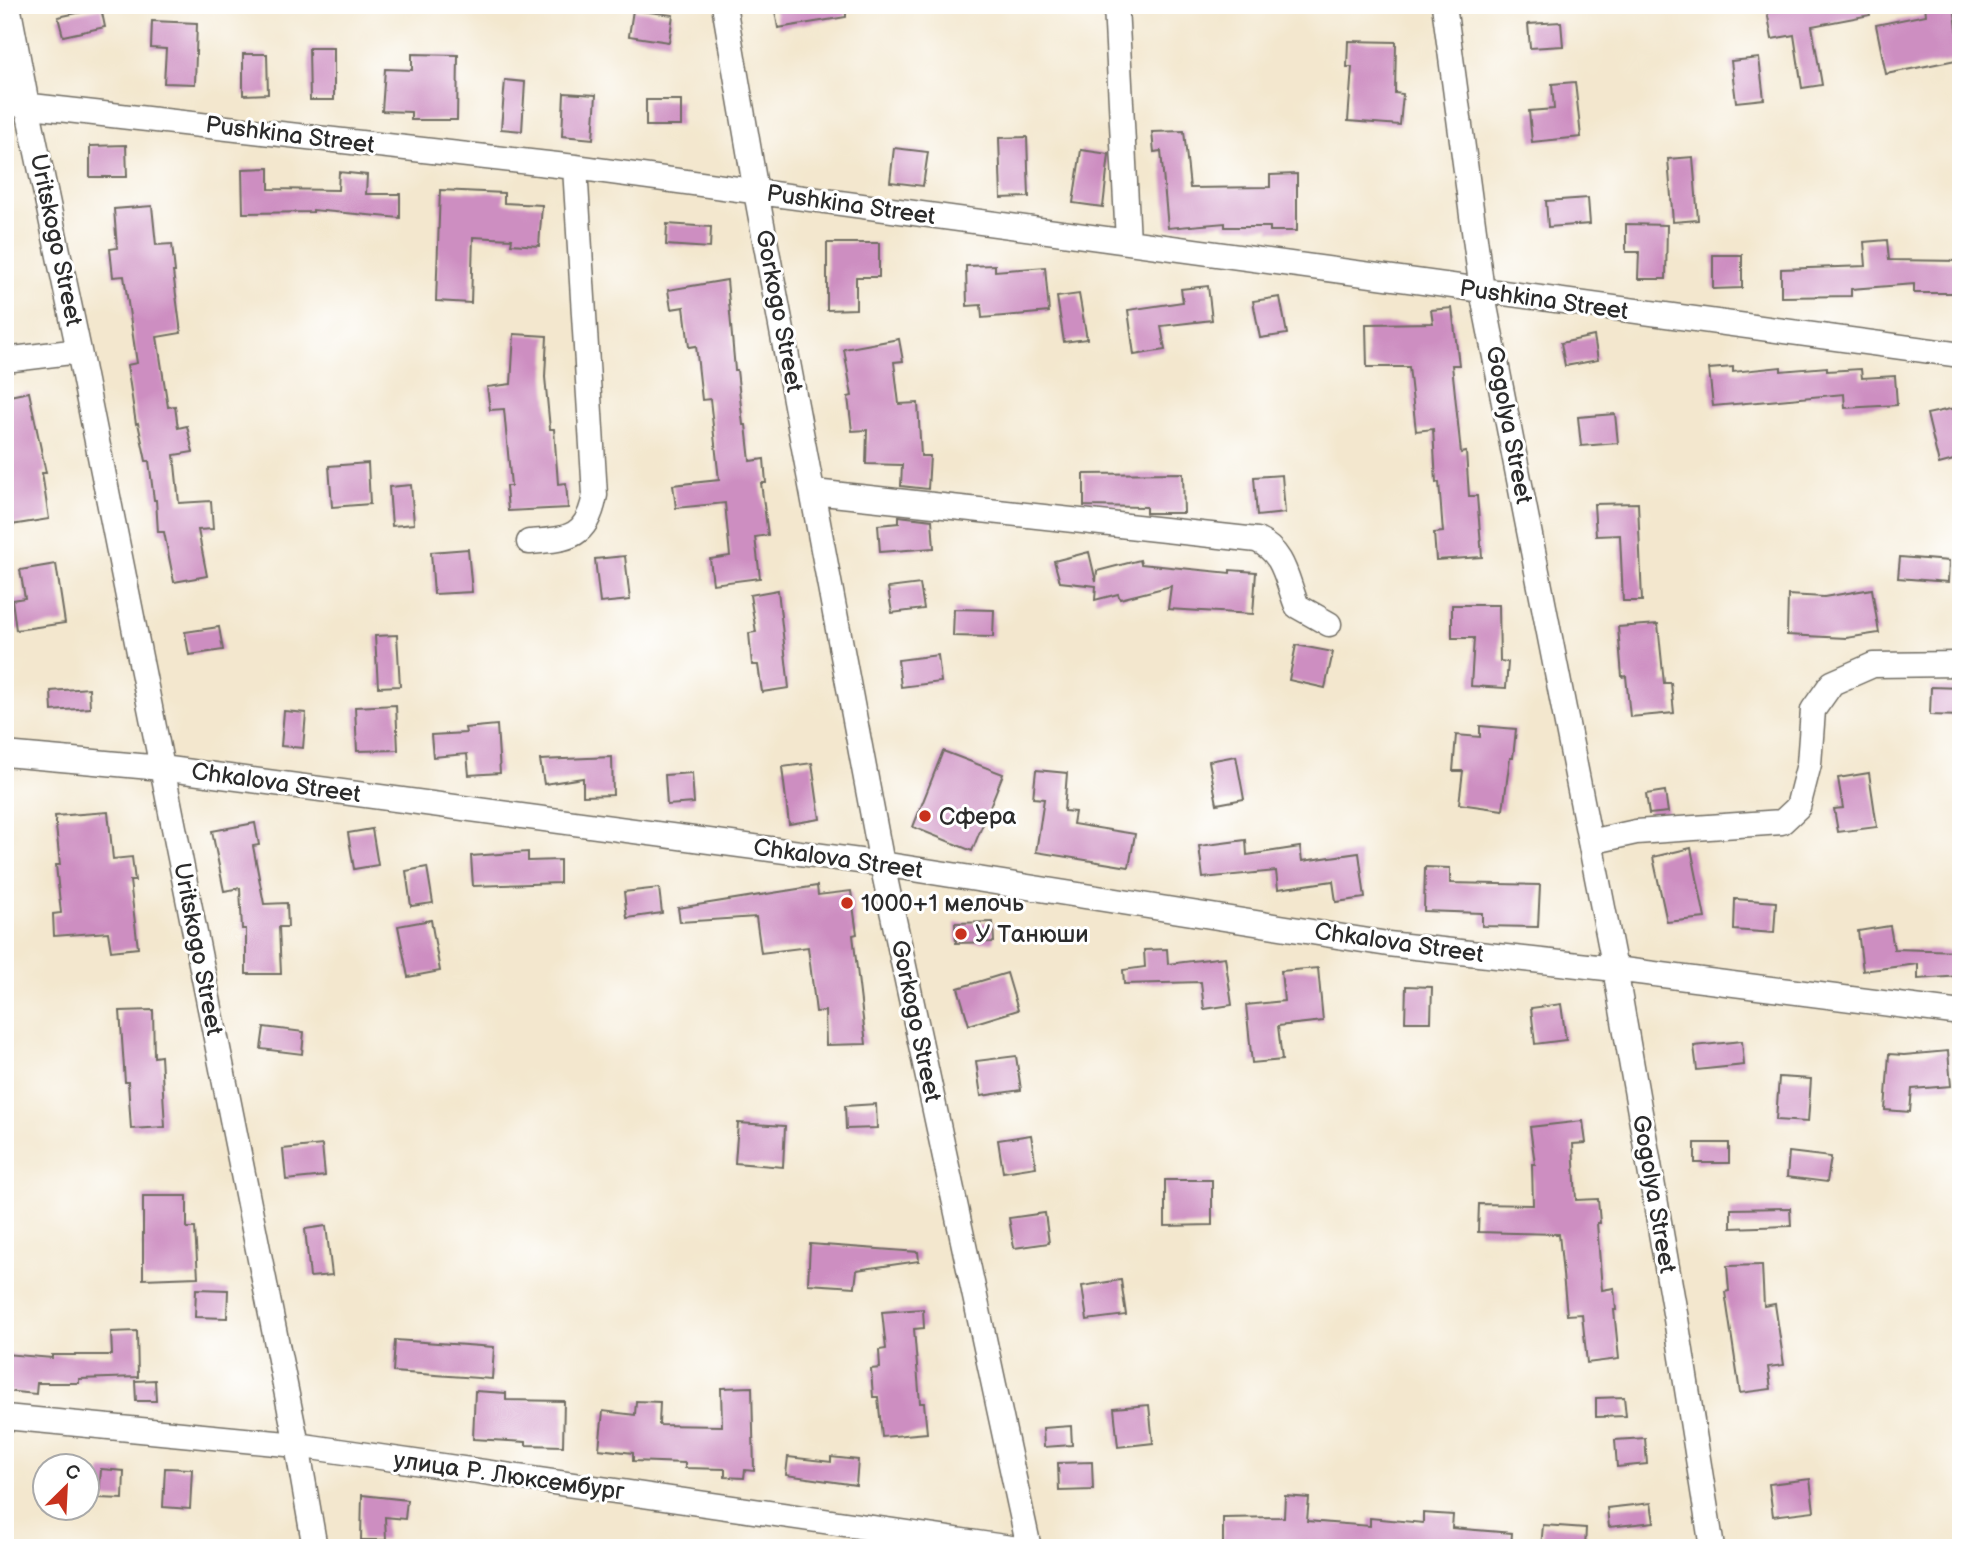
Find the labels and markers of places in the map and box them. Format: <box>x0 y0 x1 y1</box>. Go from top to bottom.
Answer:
place label: Сфера <box>939 802 1016 831</box>
marker: Сфера <box>917 808 933 824</box>
place label: 1000+1 мелочь <box>861 889 1024 918</box>
marker: 1000+1 мелочь <box>839 895 855 911</box>
place label: У Танюши <box>975 920 1089 949</box>
marker: У Танюши <box>953 926 969 942</box>

